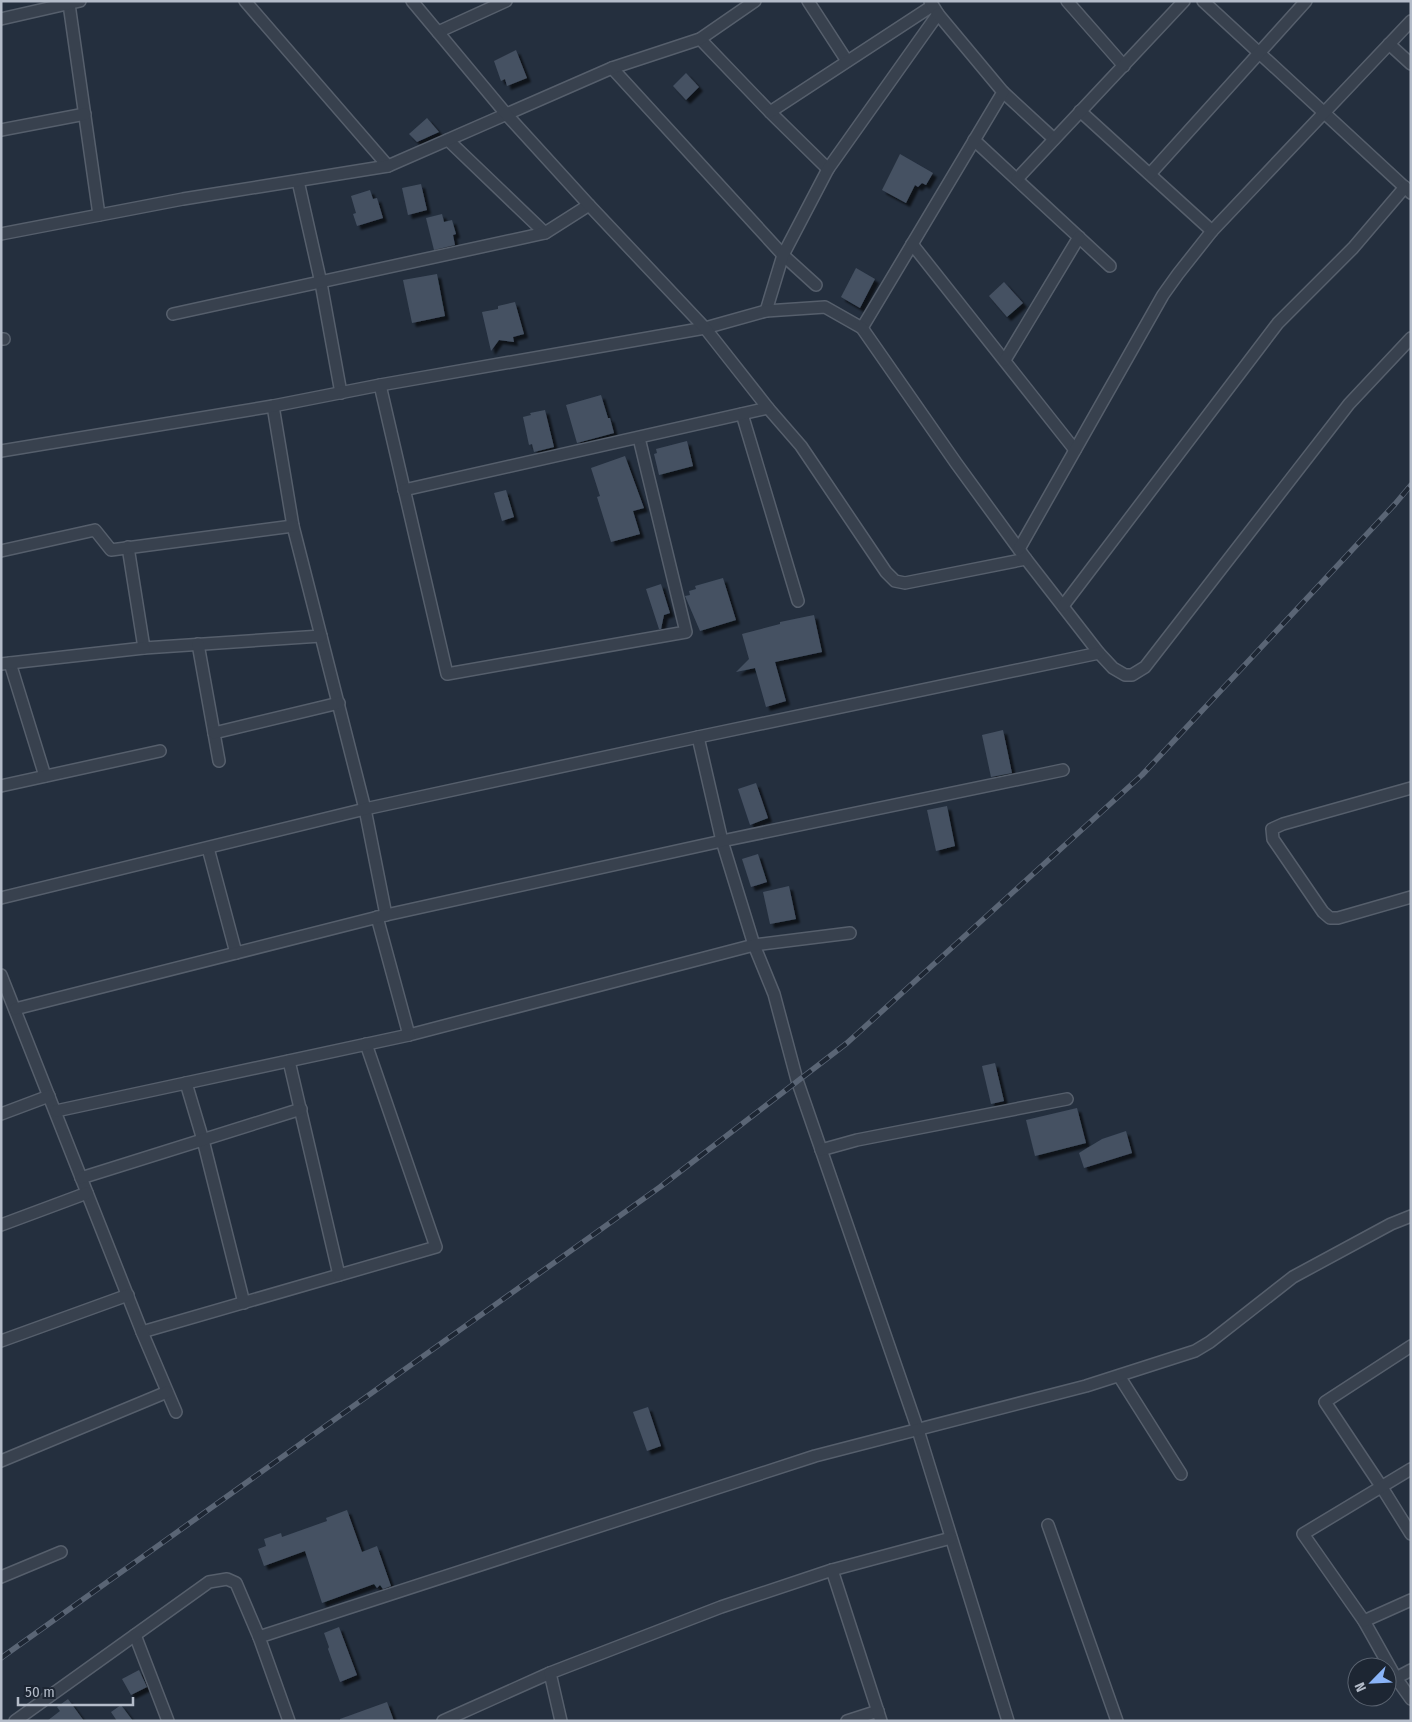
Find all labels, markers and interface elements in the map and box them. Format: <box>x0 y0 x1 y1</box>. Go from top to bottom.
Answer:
north arrow <box>1347 1657 1397 1707</box>
scale bar <box>18 1674 132 1706</box>
text: N <box>1351 1680 1370 1694</box>
text: 50 m <box>25 1683 55 1701</box>

